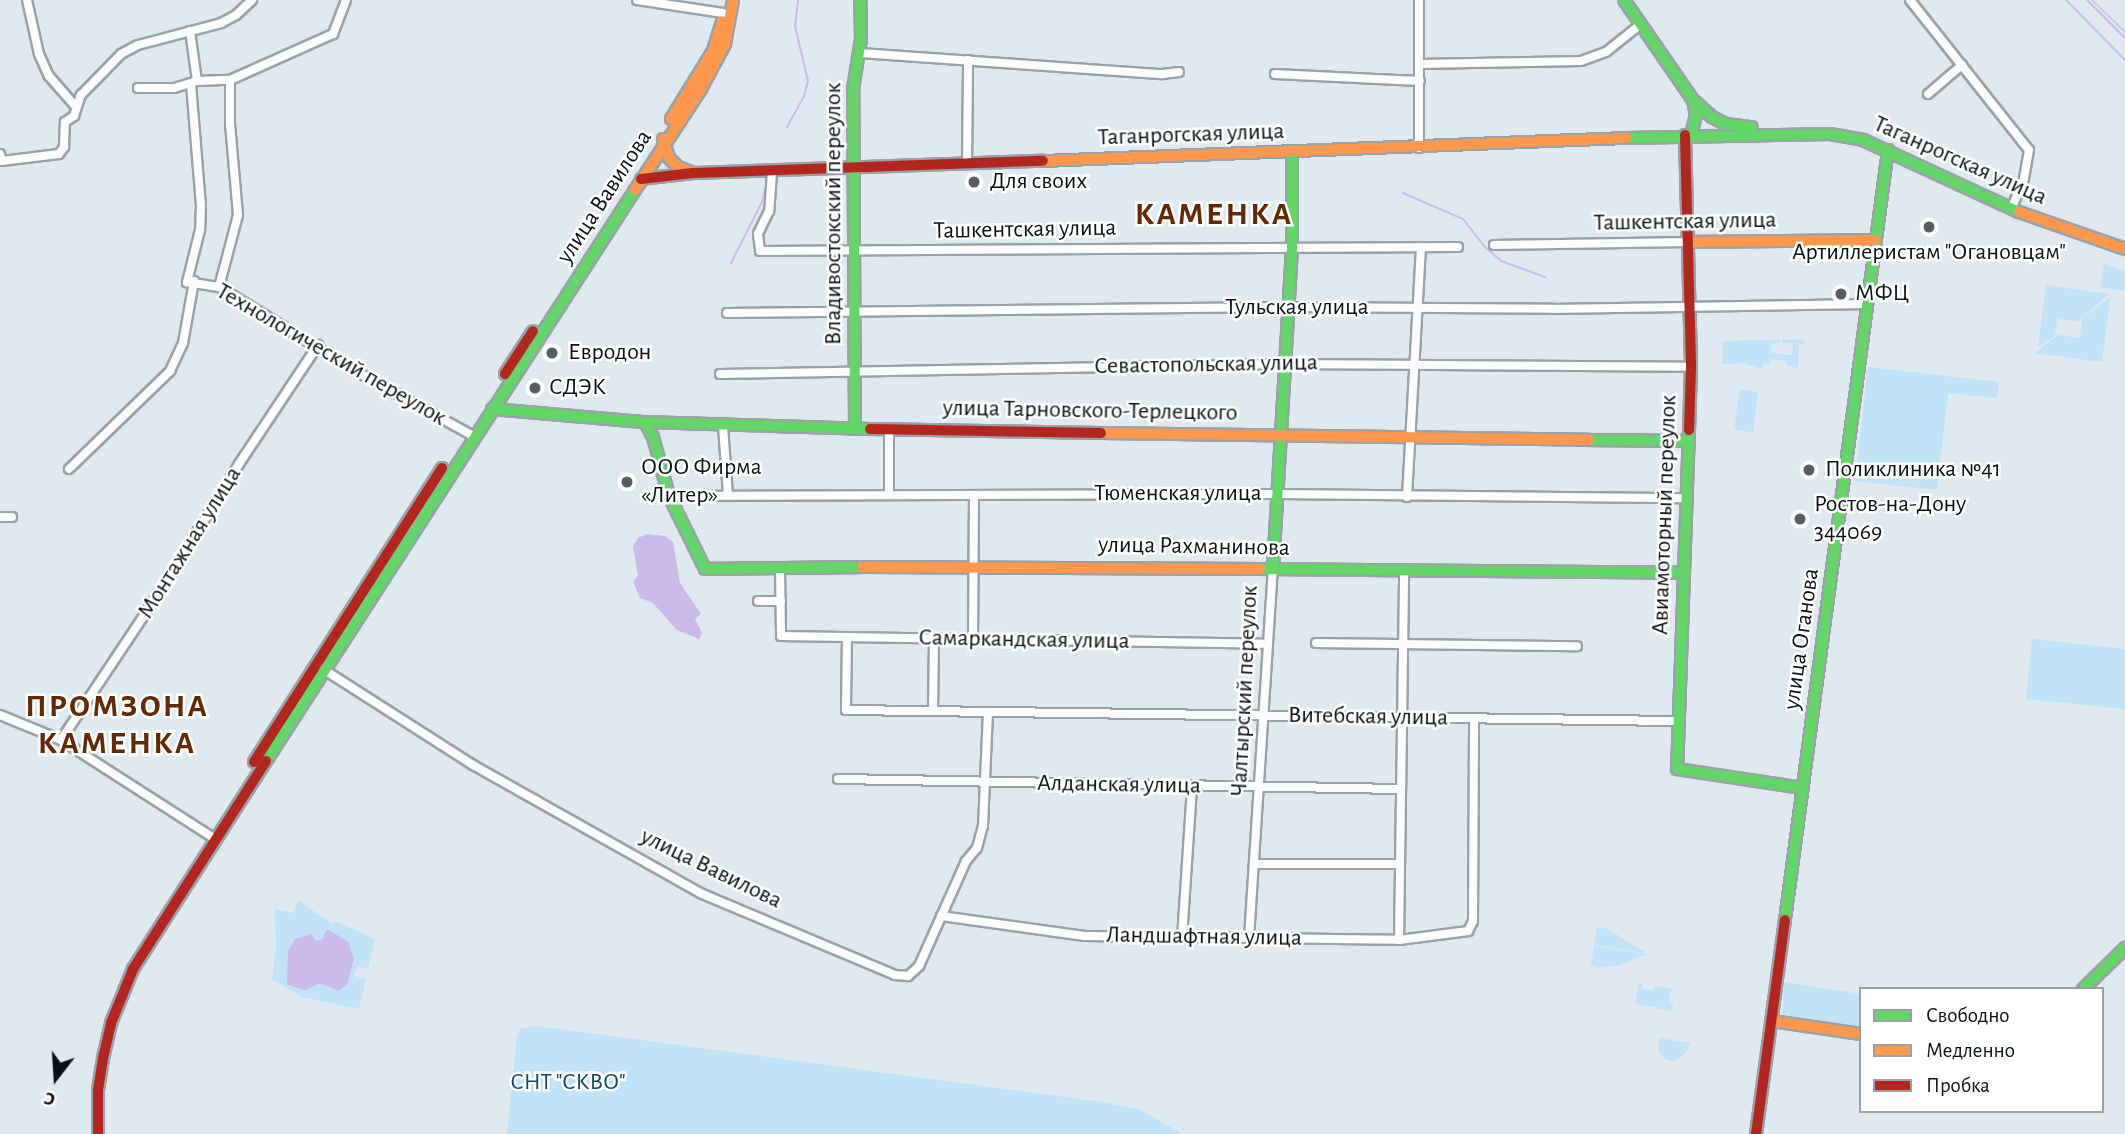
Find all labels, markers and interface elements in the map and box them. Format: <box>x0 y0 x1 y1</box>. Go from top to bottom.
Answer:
street label: Владивостокский переулок <box>820 83 848 345</box>
street label: Таганрогская улица <box>1869 110 2051 212</box>
street label: Таганрогская улица <box>1097 117 1285 153</box>
street label: улица Вавилова <box>551 125 659 269</box>
place label: Для своих <box>990 168 1087 196</box>
marker: Для своих <box>964 172 984 192</box>
district label: КАМЕНКА <box>1136 195 1292 233</box>
street label: Ташкентская улица <box>1593 206 1777 238</box>
street label: Ташкентская улица <box>933 214 1117 246</box>
marker: Артиллеристам "Огановцам" <box>1921 219 1937 235</box>
place label: Артиллеристам "Огановцам" <box>1792 239 2066 267</box>
street label: Технологический переулок <box>211 277 451 433</box>
place label: МФЦ <box>1855 280 1909 308</box>
marker: МФЦ <box>1833 286 1849 302</box>
street label: Тульская улица <box>1225 294 1369 322</box>
place label: Евродон <box>568 339 651 367</box>
marker: Евродон <box>542 343 562 363</box>
street label: Севастопольская улица <box>1094 349 1318 381</box>
place label: СДЭК <box>549 374 606 402</box>
marker: СДЭК <box>527 380 543 396</box>
street label: улица Тарновского-Терлецкого <box>942 394 1238 428</box>
street label: Авиамоторный переулок <box>1646 394 1684 636</box>
place label: ООО Фирма «Литер» <box>641 454 762 510</box>
place label: Поликлиника №41 <box>1825 456 2001 484</box>
marker: Поликлиника №41 <box>1799 460 1819 480</box>
street label: Монтажная улица <box>132 462 248 624</box>
marker: ООО Фирма «Литер» <box>619 474 635 490</box>
street label: Тюменская улица <box>1094 480 1262 508</box>
place label: Ростов-на-Дону 344069 <box>1814 491 1966 547</box>
marker: Ростов-на-Дону 344069 <box>1792 511 1808 527</box>
street label: улица Рахманинова <box>1098 531 1290 563</box>
street label: улица Оганова <box>1778 566 1826 712</box>
street label: Чалтырский переулок <box>1225 585 1265 797</box>
street label: Самаркандская улица <box>918 624 1130 656</box>
district label: ПРОМЗОНА КАМЕНКА <box>26 688 208 763</box>
street label: Витебская улица <box>1288 701 1448 733</box>
street label: Алданская улица <box>1037 769 1201 801</box>
street label: улица Вавилова <box>636 822 786 916</box>
street label: Ландшафтная улица <box>1106 921 1302 953</box>
legend <box>1859 987 2104 1113</box>
text: Свободно <box>1926 1005 2010 1026</box>
text: Медленно <box>1926 1040 2015 1061</box>
north arrow <box>21 1043 91 1113</box>
park label: СНТ "СКВО" <box>510 1069 626 1097</box>
text: Пробка <box>1926 1075 1990 1096</box>
text: С <box>42 1088 58 1109</box>

